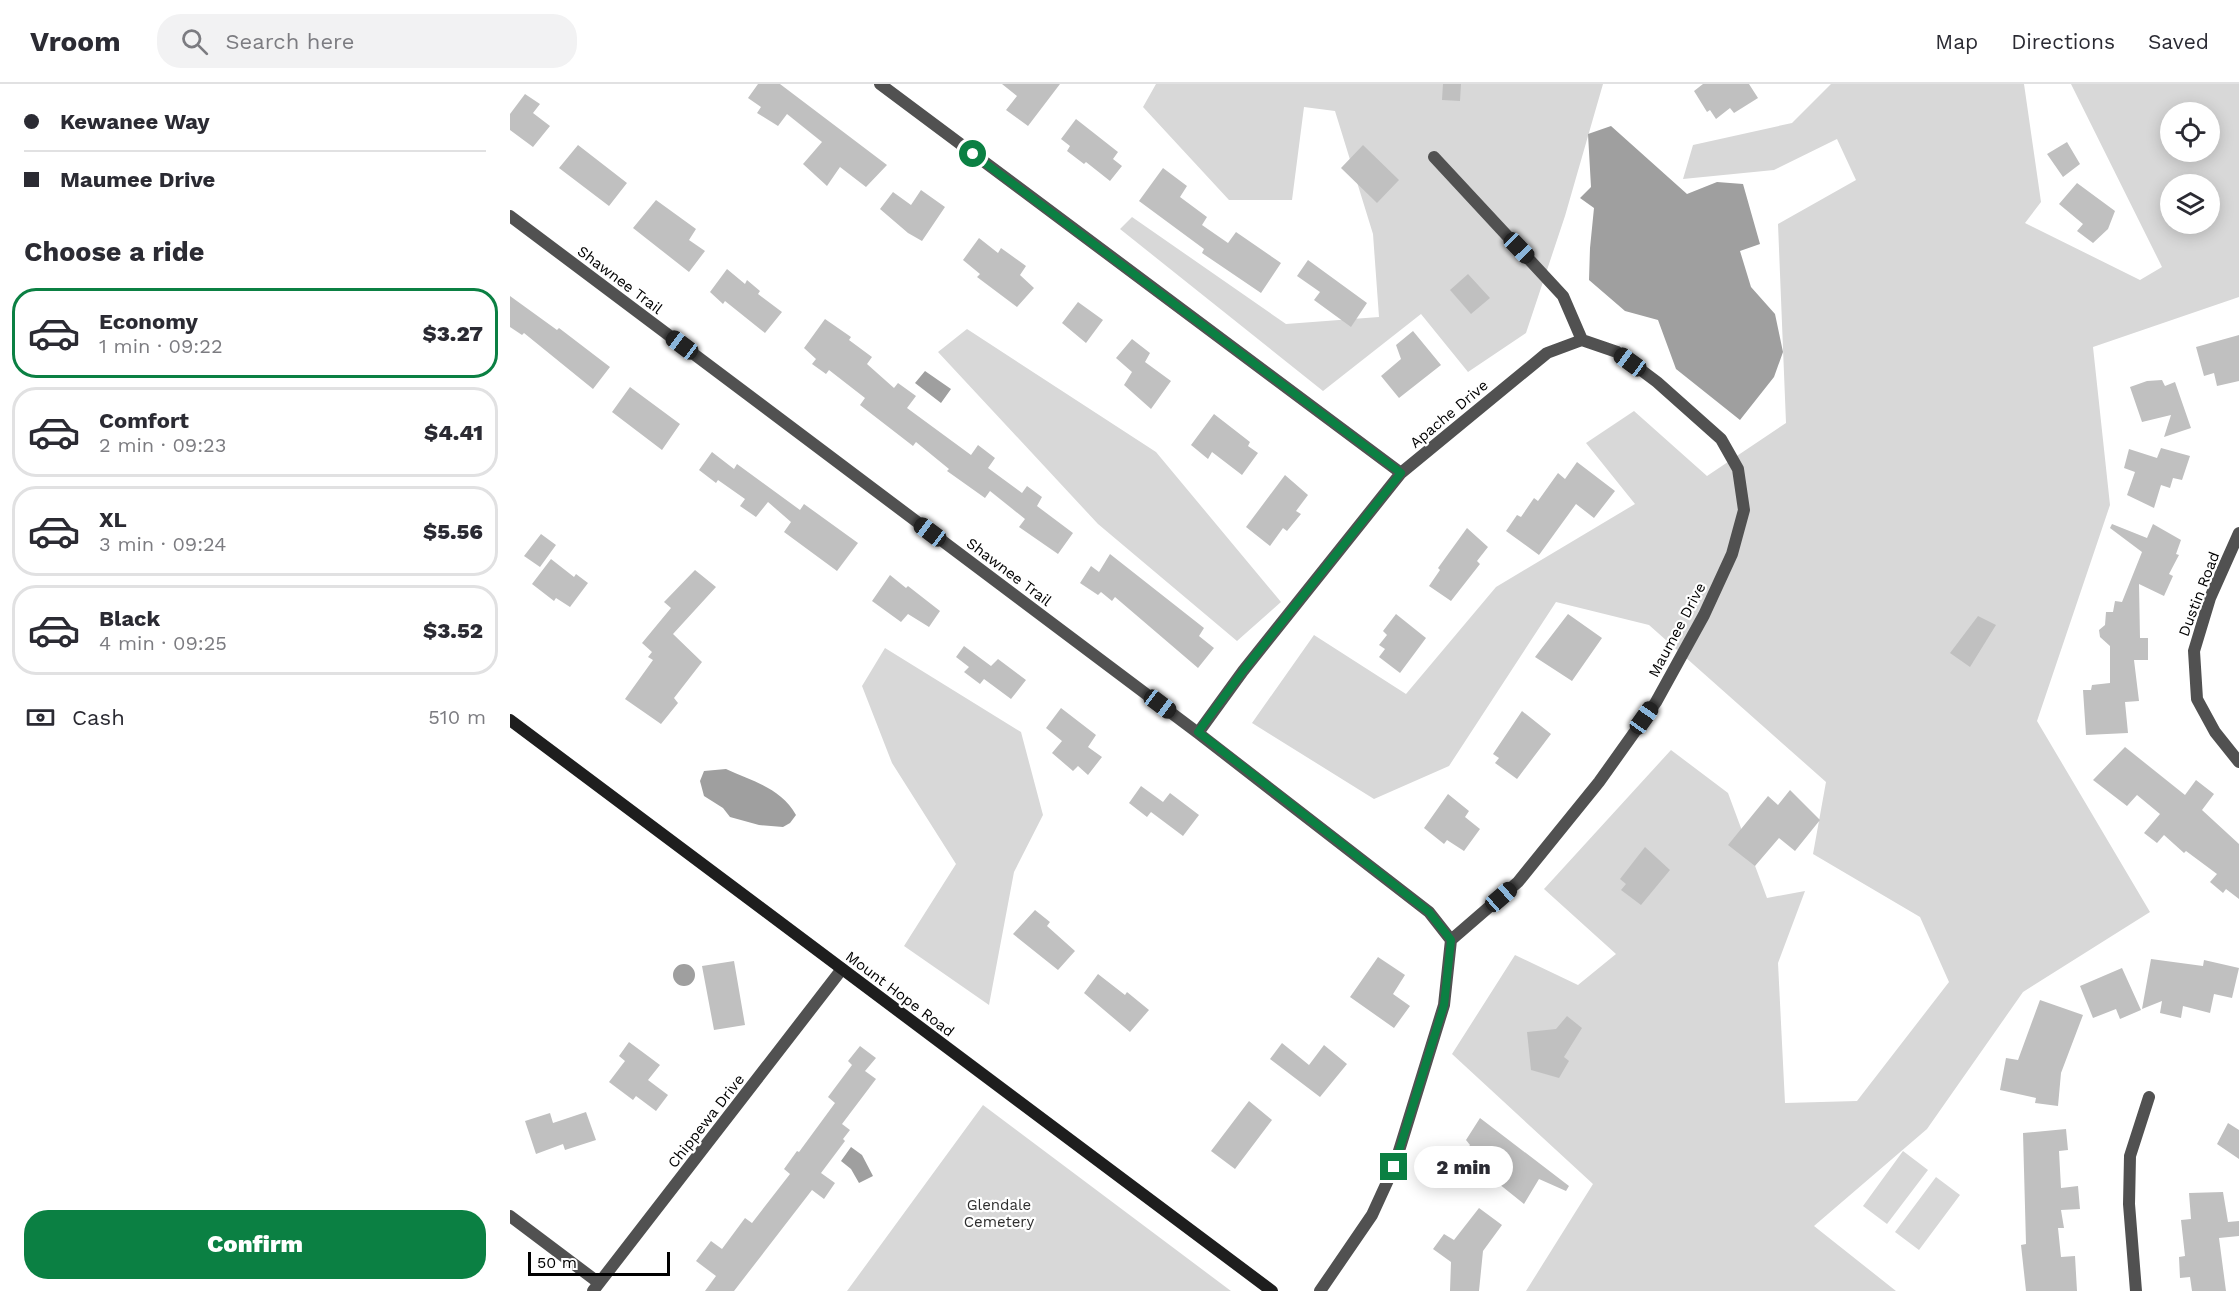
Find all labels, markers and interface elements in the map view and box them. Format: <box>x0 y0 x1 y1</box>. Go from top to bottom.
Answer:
search box <box>157 14 577 68</box>
text: Vroom <box>30 25 121 58</box>
icon: search <box>178 25 211 58</box>
text: Search here <box>226 29 354 54</box>
text: Map <box>1935 29 1978 54</box>
text: Directions <box>2011 29 2115 54</box>
text: Saved <box>2148 29 2209 54</box>
map controls <box>2160 102 2220 234</box>
button: locate <box>2160 102 2220 162</box>
text: Kewanee Way <box>60 109 210 134</box>
route start <box>959 140 986 167</box>
text: Maumee Drive <box>60 167 215 192</box>
button: layers <box>2160 174 2220 234</box>
car <box>1500 229 1538 267</box>
text: Choose a ride <box>24 236 204 268</box>
street label: Shawnee Trail <box>574 242 667 318</box>
icon: car <box>27 306 81 360</box>
text: Economy <box>99 309 198 334</box>
text: $3.27 <box>422 321 483 346</box>
car <box>662 327 702 363</box>
text: 1 min · 09:22 <box>99 334 223 358</box>
car <box>1610 344 1650 380</box>
street label: Apache Drive <box>1406 376 1492 452</box>
icon: car <box>27 405 81 459</box>
text: Comfort <box>99 408 189 433</box>
text: $4.41 <box>424 420 483 445</box>
text: 2 min · 09:23 <box>99 433 226 457</box>
icon: car <box>27 504 81 558</box>
text: XL <box>99 507 127 532</box>
car <box>910 514 950 550</box>
text: $5.56 <box>423 519 483 544</box>
text: 3 min · 09:24 <box>99 532 226 556</box>
street label: Shawnee Trail <box>963 534 1056 610</box>
street label: Dustin Road <box>2175 549 2223 639</box>
street label: Maumee Drive <box>1645 580 1709 680</box>
icon: car <box>27 603 81 657</box>
text: Black <box>99 606 160 631</box>
text: $3.52 <box>423 618 483 643</box>
text: 4 min · 09:25 <box>99 631 227 655</box>
car <box>1140 686 1180 722</box>
car <box>1626 698 1662 738</box>
icon: cash <box>24 701 57 734</box>
text: Cash <box>72 705 125 730</box>
text: 510 m <box>428 705 486 729</box>
car <box>1482 878 1520 916</box>
street label: Mount Hope Road <box>842 947 958 1041</box>
street label: Chippewa Drive <box>664 1071 748 1171</box>
callout: 2 min <box>1415 1146 1514 1188</box>
route end <box>1380 1153 1407 1180</box>
text: 2 min <box>1436 1155 1491 1179</box>
park label: Glendale Cemetery <box>964 1196 1034 1231</box>
button: Confirm <box>24 1210 486 1279</box>
scale bar <box>528 1249 670 1276</box>
text: 50 m <box>537 1253 577 1272</box>

